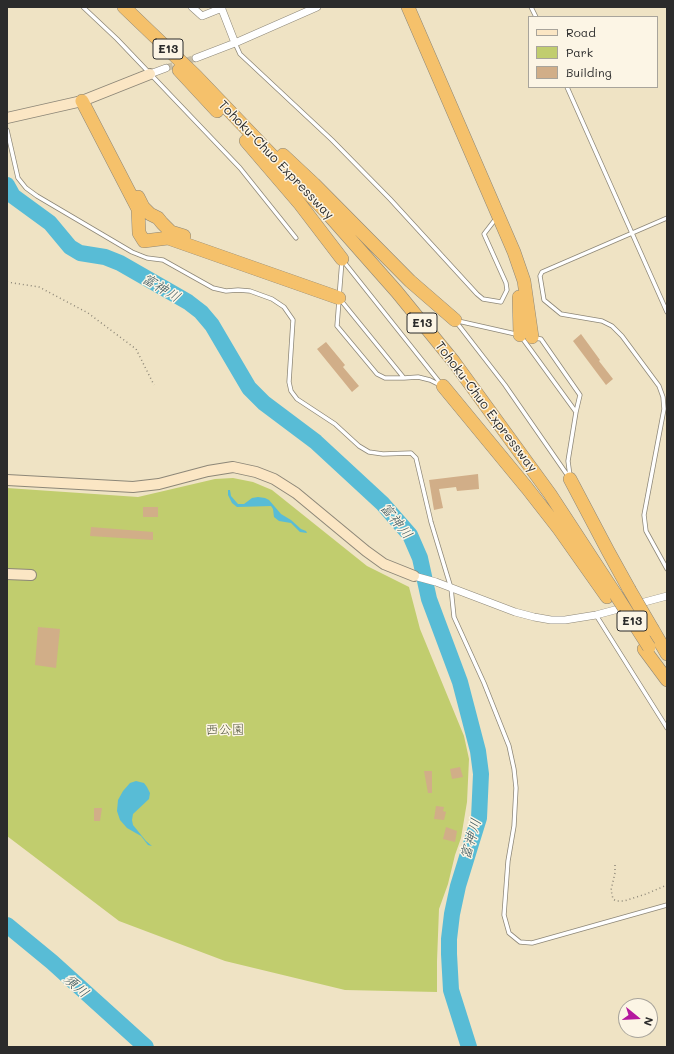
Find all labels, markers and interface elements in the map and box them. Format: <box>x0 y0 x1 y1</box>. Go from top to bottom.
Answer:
legend <box>528 16 658 88</box>
text: Road <box>566 24 596 40</box>
road number: E13 <box>153 39 183 59</box>
text: Park <box>566 44 593 60</box>
text: Building <box>566 64 612 80</box>
street label: Tohoku-Chuo Expressway <box>215 97 337 223</box>
water label: 富神川 <box>139 270 183 306</box>
road number: E13 <box>407 313 437 333</box>
street label: Tohoku-Chuo Expressway <box>432 339 540 475</box>
water label: 富神川 <box>376 499 416 543</box>
road number: E13 <box>617 611 647 631</box>
park label: 西公園 <box>206 722 244 738</box>
water label: 富神川 <box>457 816 485 862</box>
water label: 須川 <box>60 970 92 1002</box>
north arrow <box>618 998 658 1038</box>
text: N <box>641 1015 657 1028</box>

